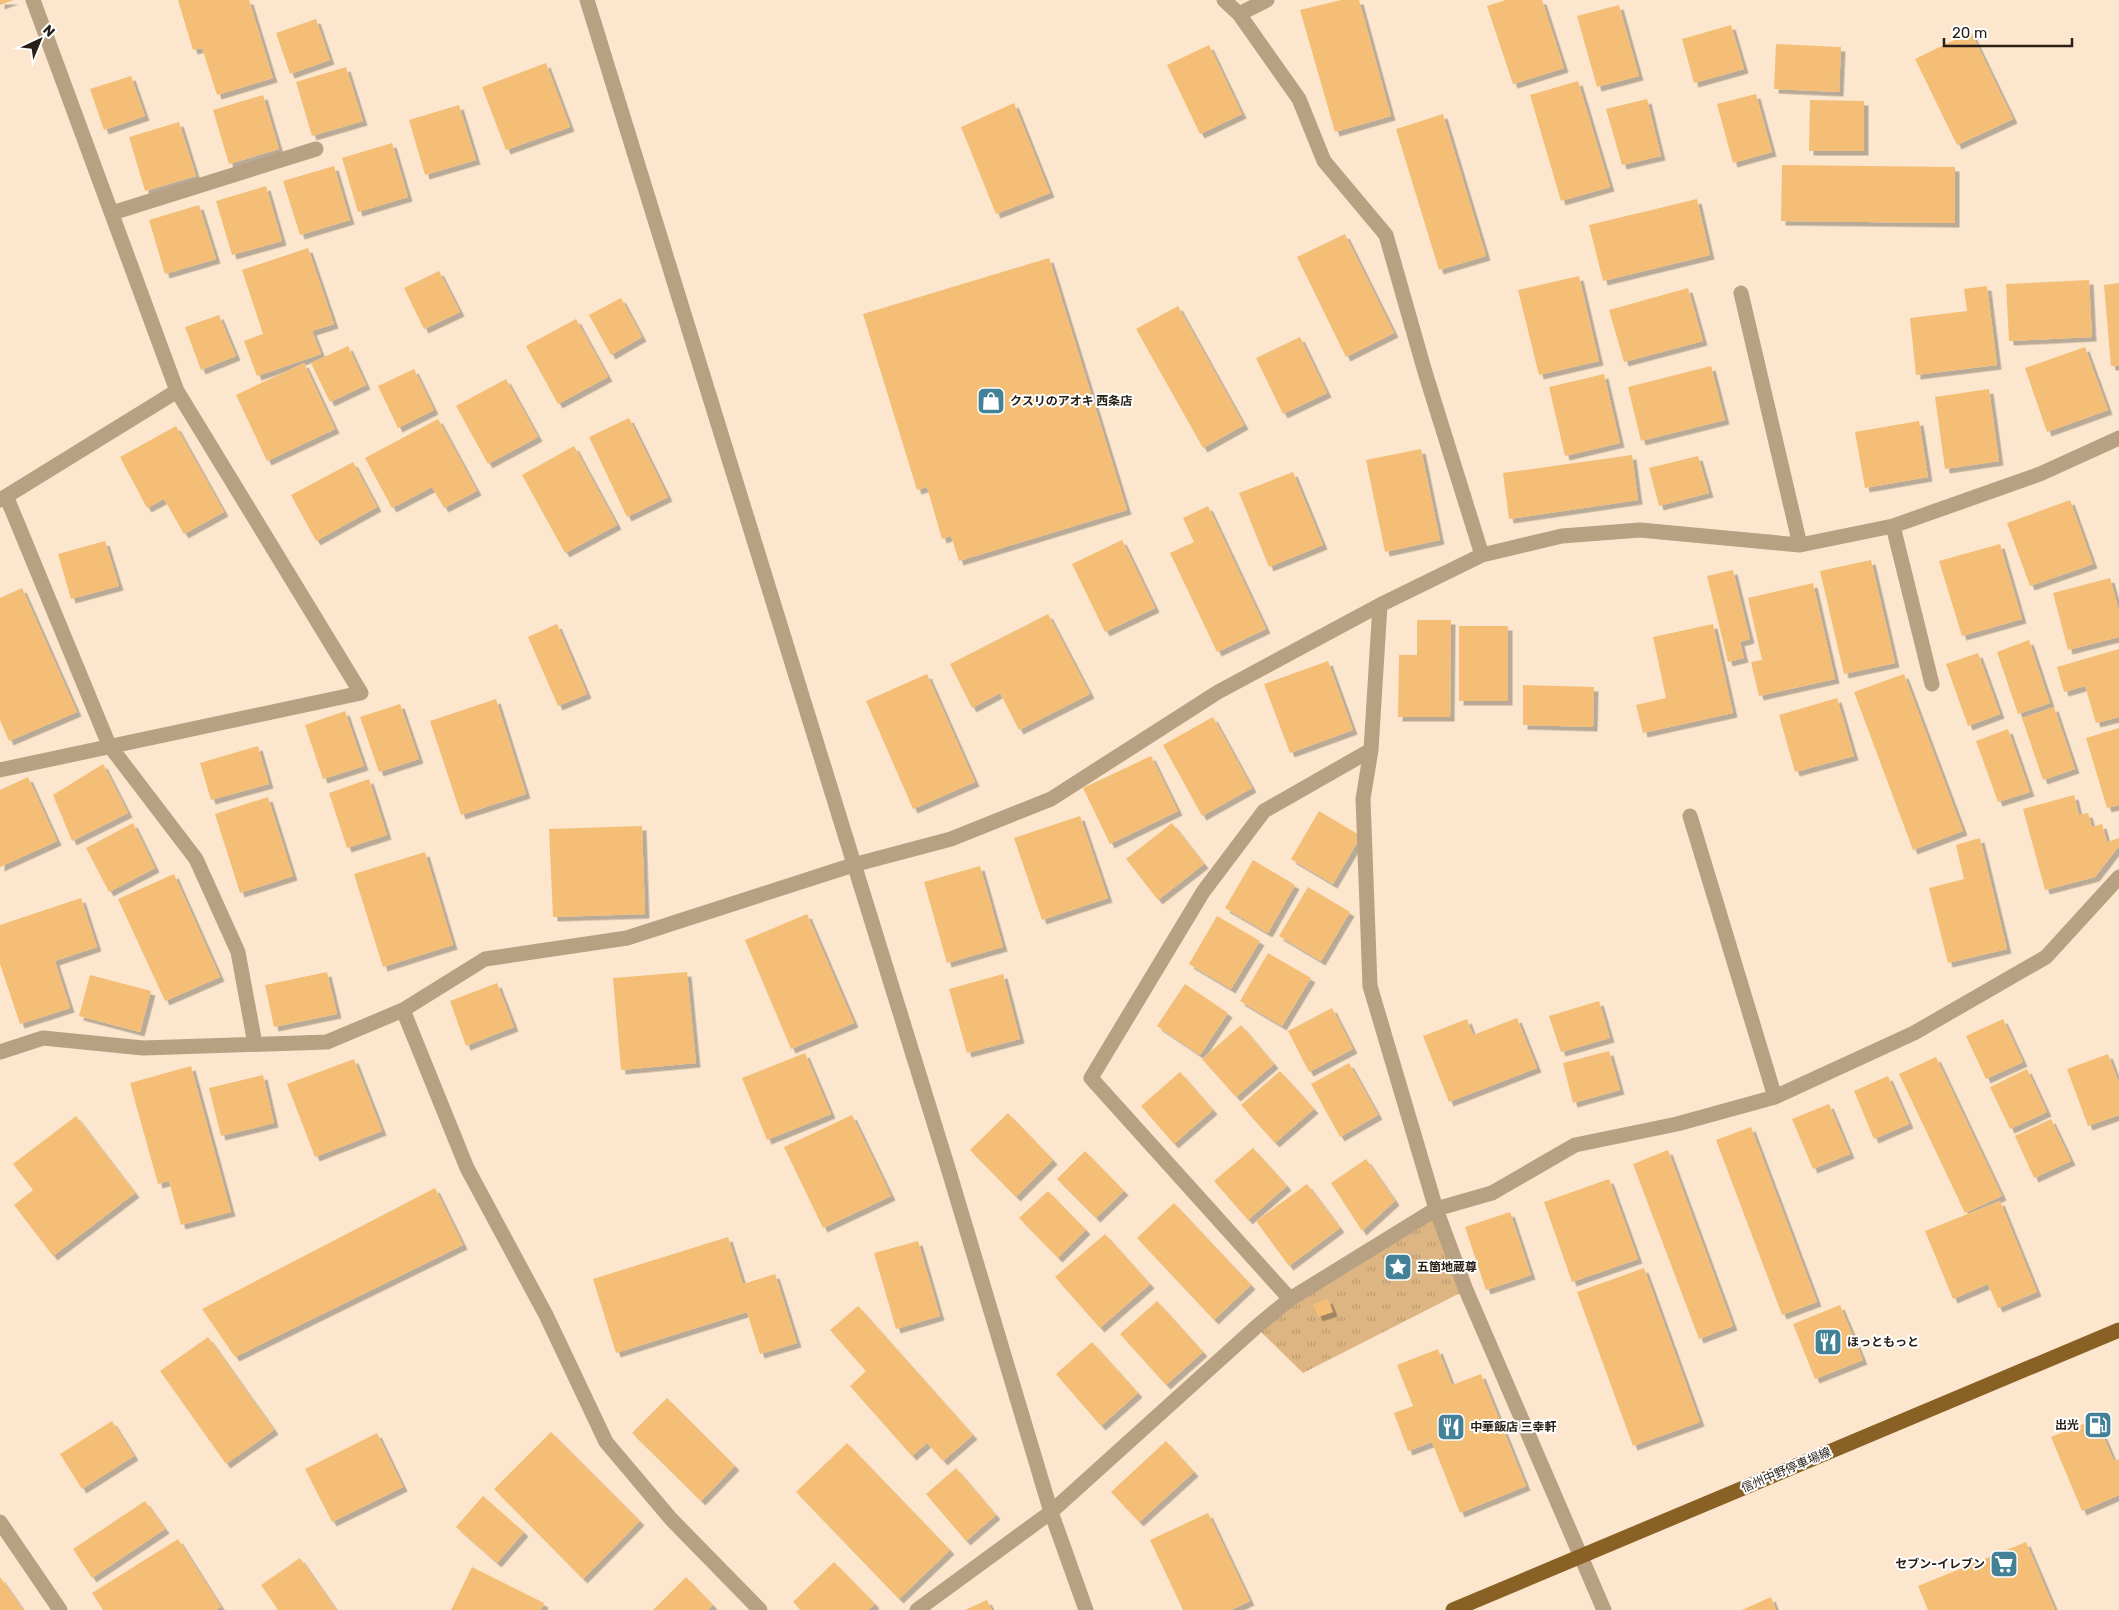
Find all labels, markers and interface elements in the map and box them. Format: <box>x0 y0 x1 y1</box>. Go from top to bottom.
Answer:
north arrow <box>15 15 65 65</box>
scale bar <box>1944 15 2072 47</box>
text: N <box>39 21 58 41</box>
text: 20 m <box>1952 24 1987 42</box>
shop icon: クスリのアオキ 西条店 <box>976 386 1006 416</box>
place label: クスリのアオキ 西条店 <box>1010 394 1132 408</box>
place icon: 五箇地蔵尊 <box>1383 1252 1413 1282</box>
place label: 五箇地蔵尊 <box>1417 1260 1477 1274</box>
restaurant icon: ほっともっと <box>1813 1327 1843 1357</box>
place label: ほっともっと <box>1847 1335 1919 1349</box>
fuel station icon: 出光 <box>2083 1410 2113 1440</box>
restaurant icon: 中華飯店 三幸軒 <box>1436 1412 1466 1442</box>
place label: 出光 <box>2055 1418 2079 1432</box>
place label: 中華飯店 三幸軒 <box>1470 1420 1557 1434</box>
street label: 信州中野停車場線 <box>1739 1445 1833 1495</box>
supermarket icon: セブン-イレブン <box>1989 1549 2019 1579</box>
place label: セブン-イレブン <box>1895 1557 1985 1571</box>

